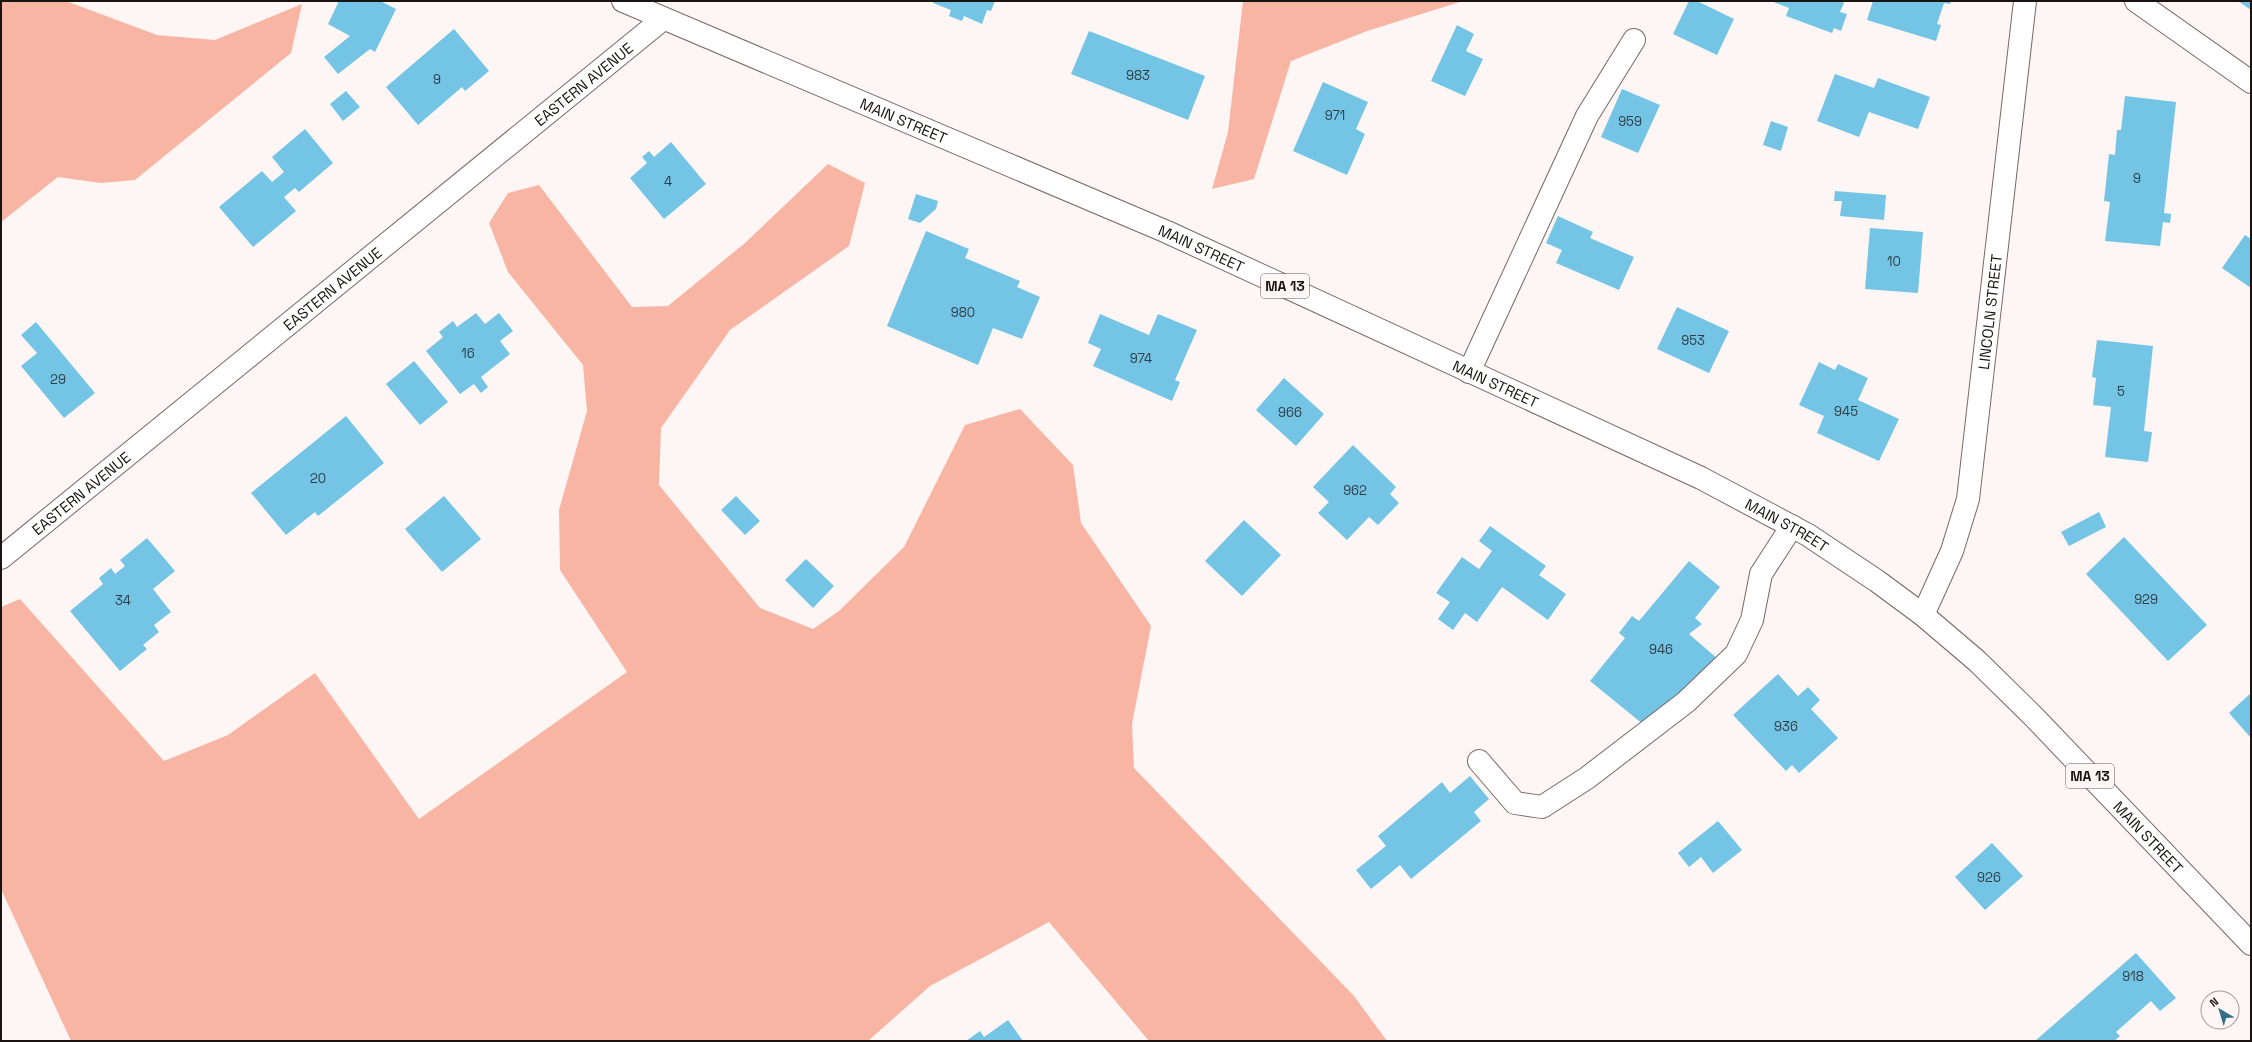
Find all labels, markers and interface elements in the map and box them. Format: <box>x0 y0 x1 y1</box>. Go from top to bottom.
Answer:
street label: EASTERN AVENUE <box>530 38 637 130</box>
house number: 983 <box>1126 67 1150 84</box>
house number: 9 <box>433 71 441 88</box>
street label: MAIN STREET <box>857 93 950 147</box>
house number: 971 <box>1325 107 1345 124</box>
house number: 959 <box>1618 113 1642 130</box>
house number: 9 <box>2133 170 2141 187</box>
house number: 4 <box>664 173 672 190</box>
street label: MAIN STREET <box>1156 220 1248 276</box>
street label: EASTERN AVENUE <box>279 243 385 334</box>
house number: 10 <box>1887 253 1901 270</box>
street label: LINCOLN STREET <box>1973 253 2005 371</box>
road number: MA 13 <box>1261 274 1309 298</box>
house number: 980 <box>951 304 975 321</box>
house number: 953 <box>1681 332 1705 349</box>
house number: 16 <box>461 345 475 362</box>
house number: 974 <box>1130 350 1152 367</box>
street label: MAIN STREET <box>1450 355 1542 412</box>
house number: 29 <box>50 371 66 388</box>
house number: 5 <box>2117 383 2125 400</box>
house number: 945 <box>1834 403 1858 420</box>
house number: 966 <box>1278 404 1302 421</box>
street label: EASTERN AVENUE <box>28 447 134 539</box>
house number: 20 <box>310 470 326 487</box>
house number: 962 <box>1343 482 1367 499</box>
street label: MAIN STREET <box>1742 494 1833 556</box>
house number: 929 <box>2134 591 2158 608</box>
house number: 34 <box>115 592 131 609</box>
house number: 946 <box>1649 641 1673 658</box>
house number: 936 <box>1774 718 1798 735</box>
road number: MA 13 <box>2066 764 2114 788</box>
street label: MAIN STREET <box>2110 797 2188 877</box>
house number: 926 <box>1977 869 2001 886</box>
house number: 918 <box>2122 968 2144 985</box>
north arrow <box>2200 990 2240 1030</box>
text: N <box>2207 994 2221 1010</box>

